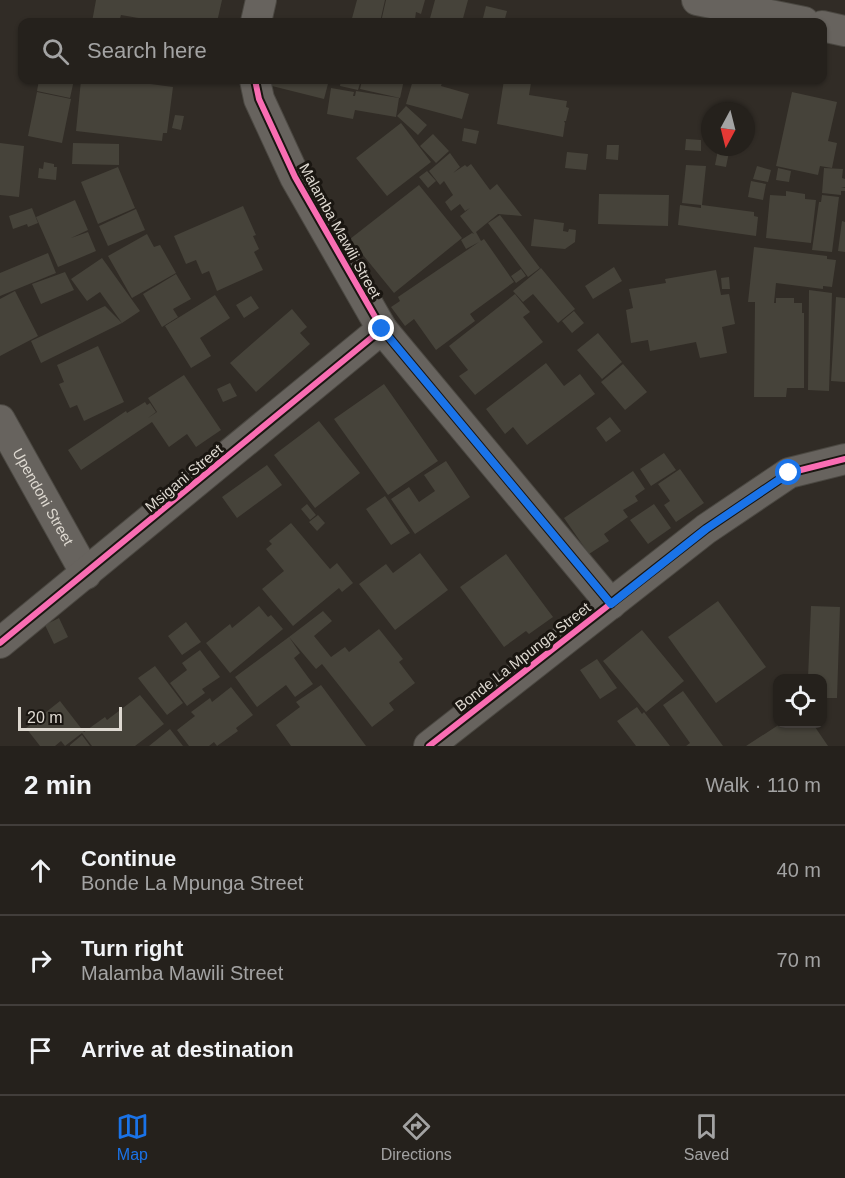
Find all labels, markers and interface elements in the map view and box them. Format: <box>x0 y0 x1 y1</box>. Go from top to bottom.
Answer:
search box <box>18 18 827 84</box>
icon: search <box>39 35 72 68</box>
text: Search here <box>87 38 207 63</box>
north arrow <box>701 102 755 156</box>
street label: Malamba Mawili Street <box>296 160 385 302</box>
route end <box>368 315 394 341</box>
street label: Msigani Street <box>141 440 227 515</box>
street label: Upendoni Street <box>9 445 78 549</box>
route start <box>775 459 801 485</box>
street label: Bonde La Mpunga Street <box>452 598 594 715</box>
map controls <box>773 674 827 728</box>
button: locate <box>773 674 827 728</box>
scale bar <box>18 704 122 732</box>
text: 20 m <box>27 709 63 726</box>
text: 2 min <box>24 770 92 800</box>
text: Walk · 110 m <box>705 774 821 796</box>
text: Continue <box>81 846 176 871</box>
icon: ahead <box>24 854 57 887</box>
text: 40 m <box>777 859 821 881</box>
text: Bonde La Mpunga Street <box>81 872 303 894</box>
text: Turn right <box>81 936 183 961</box>
icon: right <box>24 944 57 977</box>
text: 70 m <box>777 949 821 971</box>
text: Malamba Mawili Street <box>81 962 283 984</box>
icon: arrive <box>24 1034 57 1067</box>
text: Arrive at destination <box>81 1037 294 1062</box>
tab: Map <box>116 1110 149 1164</box>
tab: Directions <box>381 1110 452 1164</box>
tab: Saved <box>684 1110 729 1164</box>

